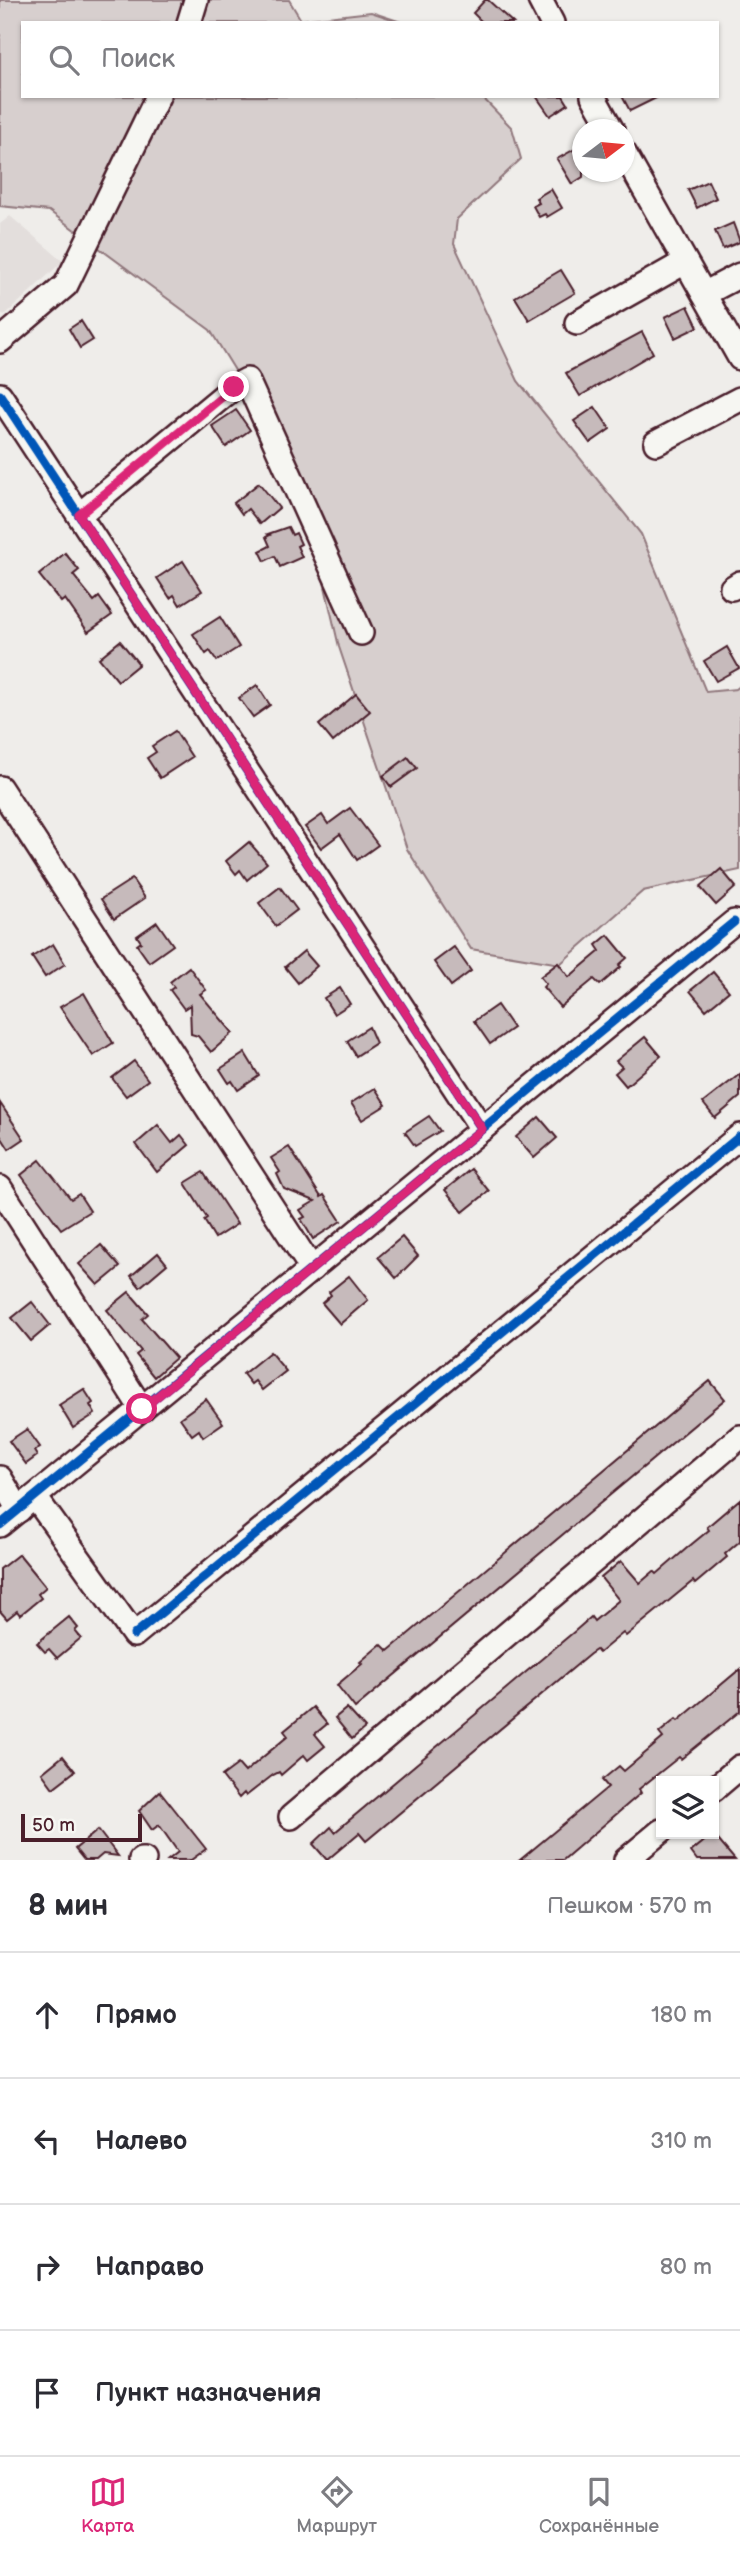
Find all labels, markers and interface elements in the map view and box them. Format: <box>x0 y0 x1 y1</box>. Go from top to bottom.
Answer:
search box <box>21 21 719 98</box>
icon: search <box>45 41 83 79</box>
text: Поиск <box>101 44 175 75</box>
north arrow <box>572 119 635 182</box>
route end <box>218 371 249 402</box>
route start <box>126 1393 157 1424</box>
map controls <box>656 1776 719 1839</box>
button: layers <box>656 1776 719 1839</box>
scale bar <box>21 1811 142 1843</box>
text: 50 m <box>32 1814 75 1837</box>
text: 8 мин <box>28 1888 108 1924</box>
text: Пешком · 570 m <box>547 1892 712 1920</box>
icon: ahead <box>28 1996 66 2034</box>
text: Прямо <box>95 2000 177 2031</box>
text: 180 m <box>651 2001 712 2029</box>
icon: left <box>28 2122 66 2160</box>
text: Налево <box>95 2126 187 2157</box>
text: 310 m <box>650 2127 712 2155</box>
icon: right <box>28 2248 66 2286</box>
text: Направо <box>95 2252 204 2283</box>
text: 80 m <box>660 2253 712 2281</box>
icon: arrive <box>28 2374 66 2412</box>
text: Пункт назначения <box>95 2378 321 2409</box>
tab: Карта <box>81 2473 134 2538</box>
tab: Маршрут <box>296 2473 377 2538</box>
tab: Сохранённые <box>539 2473 659 2538</box>

